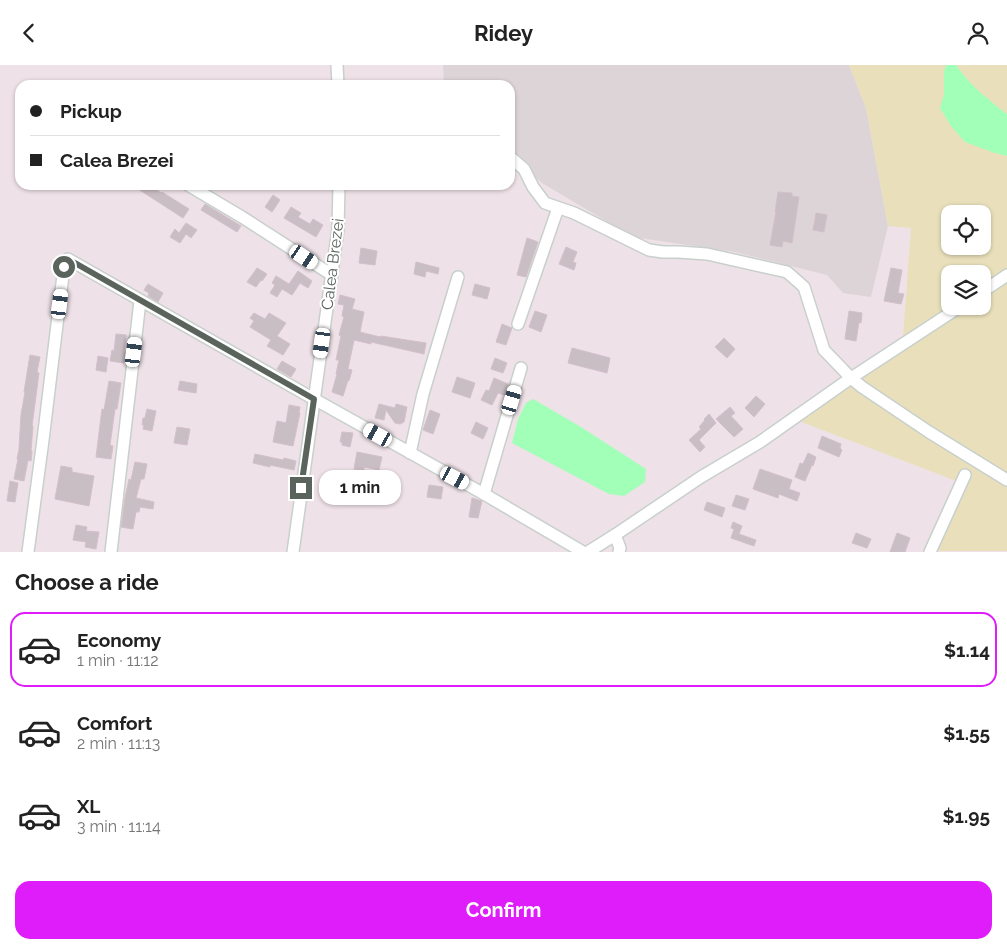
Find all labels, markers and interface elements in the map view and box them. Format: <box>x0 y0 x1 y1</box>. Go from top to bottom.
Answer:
icon: back <box>15 19 43 47</box>
icon: person <box>964 19 992 47</box>
text: Ridey <box>474 20 533 46</box>
text: Pickup <box>60 100 122 122</box>
text: Calea Brezei <box>60 149 174 171</box>
map controls <box>941 205 991 315</box>
button: locate <box>941 205 991 255</box>
street label: Calea Brezei <box>317 217 348 311</box>
car <box>287 242 320 272</box>
route start <box>53 256 75 278</box>
button: layers <box>941 265 991 315</box>
car <box>50 288 69 320</box>
car <box>312 327 331 359</box>
car <box>124 336 143 368</box>
car <box>500 383 523 417</box>
car <box>361 421 394 449</box>
car <box>438 464 471 492</box>
callout: 1 min <box>318 471 401 505</box>
route end <box>290 477 312 499</box>
text: 1 min <box>340 478 380 497</box>
text: Choose a ride <box>15 569 159 595</box>
icon: car <box>17 627 62 672</box>
text: Economy <box>77 629 161 651</box>
text: $1.14 <box>944 639 990 661</box>
text: 1 min · 11:12 <box>77 651 159 670</box>
icon: car <box>17 710 62 755</box>
text: Comfort <box>77 712 152 734</box>
text: $1.55 <box>943 722 990 744</box>
text: 2 min · 11:13 <box>77 734 160 753</box>
icon: car <box>17 793 62 838</box>
text: XL <box>77 795 100 817</box>
text: $1.95 <box>943 805 990 827</box>
text: 3 min · 11:14 <box>77 817 161 836</box>
button: Confirm <box>15 881 992 939</box>

